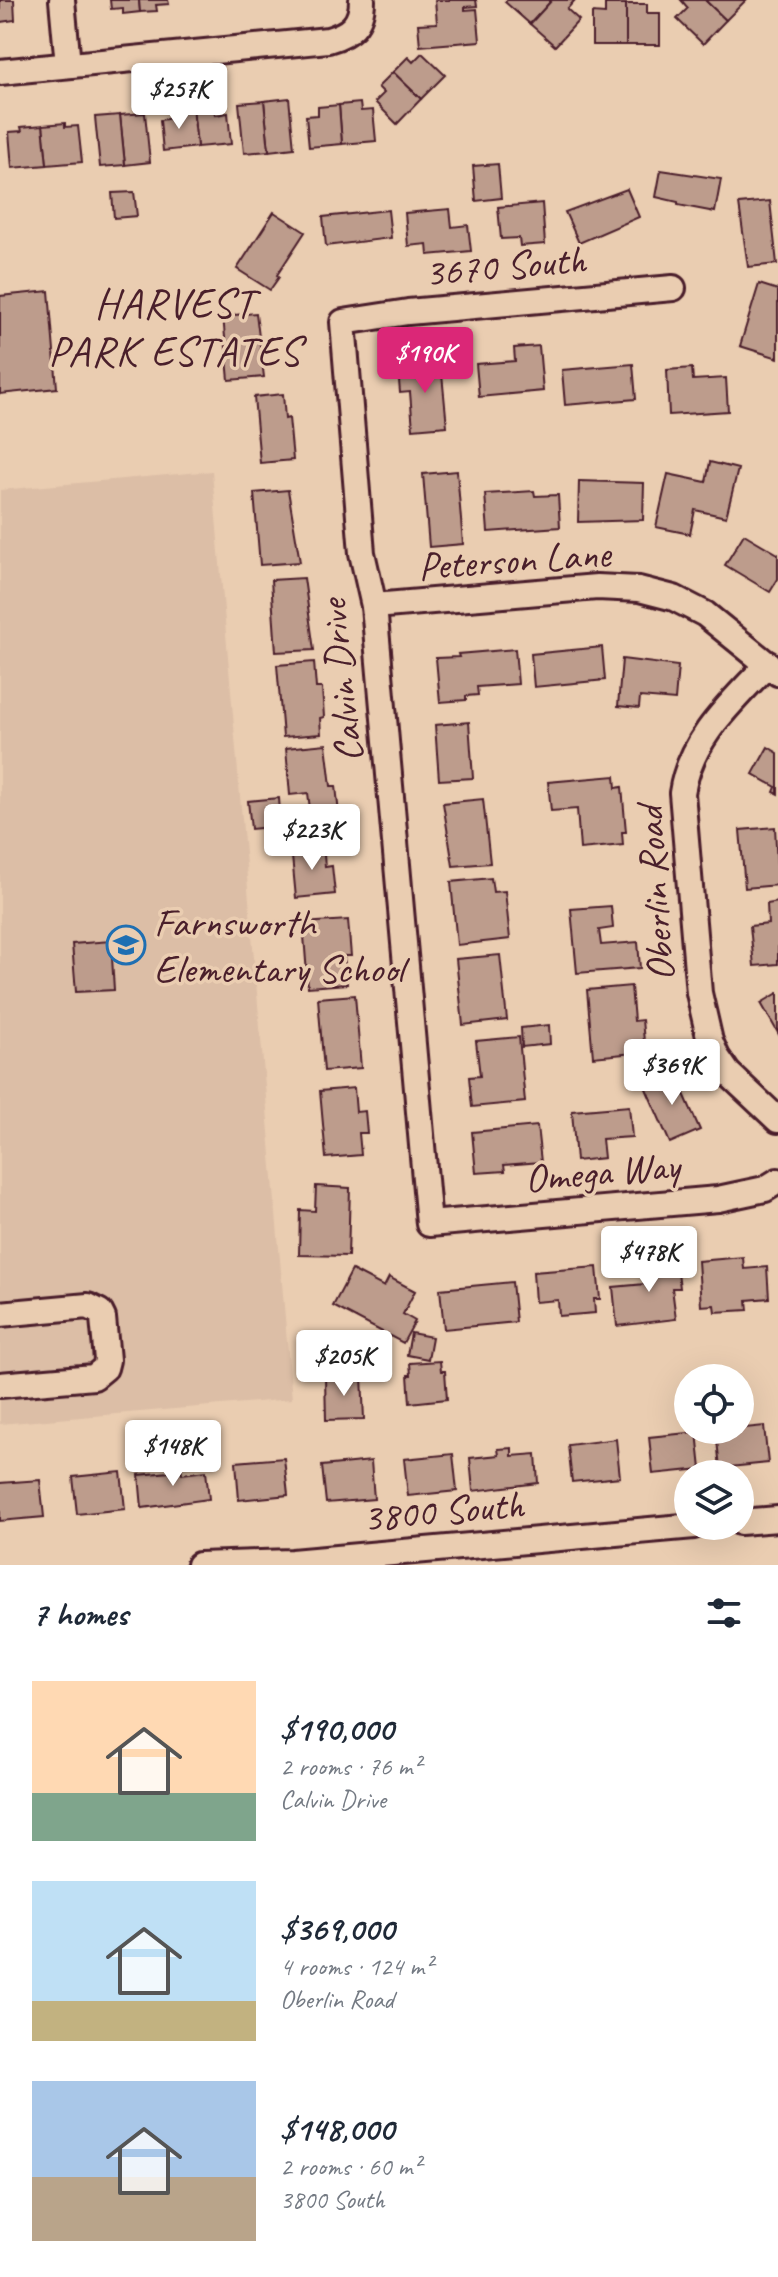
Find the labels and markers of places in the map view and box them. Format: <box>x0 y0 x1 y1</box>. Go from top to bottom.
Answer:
pin: $257K <box>123 63 235 131</box>
pin: $190K <box>369 327 481 395</box>
pin: $223K <box>256 804 368 872</box>
place label: Farnsworth Elementary School <box>154 898 410 994</box>
school or university icon: Farnsworth Elementary School <box>105 924 147 966</box>
pin: $369K <box>616 1039 728 1107</box>
pin: $478K <box>593 1226 705 1294</box>
pin: $205K <box>288 1330 400 1398</box>
pin: $148K <box>117 1420 229 1488</box>

